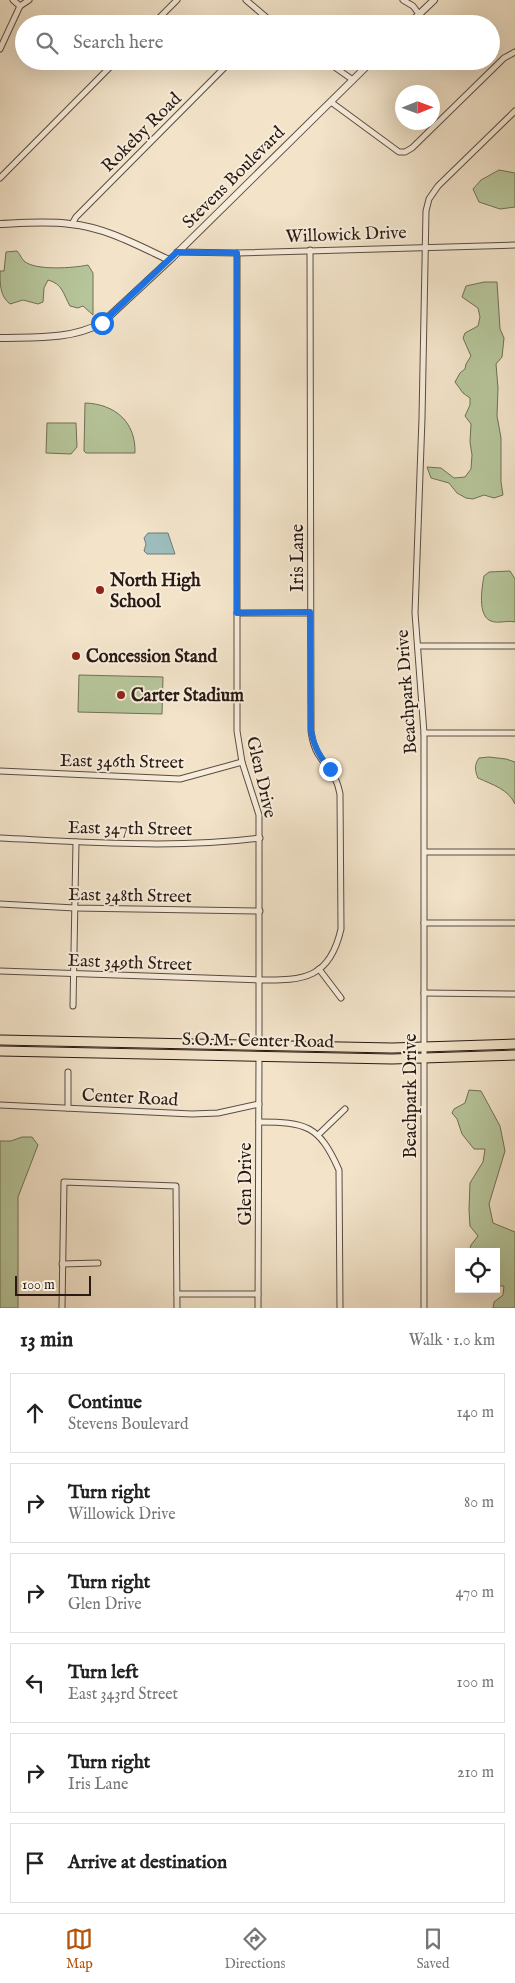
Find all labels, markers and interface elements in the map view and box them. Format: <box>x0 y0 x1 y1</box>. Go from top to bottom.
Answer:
search box <box>15 15 500 70</box>
icon: search <box>33 29 61 57</box>
text: Search here <box>73 31 164 55</box>
north arrow <box>395 85 440 130</box>
street label: Rokeby Road <box>97 88 187 178</box>
street label: Stevens Boulevard <box>178 122 290 234</box>
street label: Willowick Drive <box>285 222 407 249</box>
route start <box>91 312 114 335</box>
street label: Iris Lane <box>287 524 310 592</box>
place label: North High School <box>109 570 201 614</box>
marker: North High School <box>94 584 106 596</box>
street label: Beachpark Drive <box>392 629 423 755</box>
place label: Concession Stand <box>86 646 217 669</box>
marker: Concession Stand <box>70 650 82 662</box>
place label: Carter Stadium <box>131 685 244 708</box>
marker: Carter Stadium <box>115 689 127 701</box>
street label: Glen Drive <box>240 734 281 820</box>
street label: East 346th Street <box>60 750 184 775</box>
route end <box>319 758 342 781</box>
street label: East 347th Street <box>68 817 192 842</box>
street label: East 348th Street <box>68 884 192 909</box>
street label: East 349th Street <box>67 950 193 977</box>
street label: S.O.M. Center Road <box>182 1029 335 1054</box>
street label: Beachpark Drive <box>400 1034 423 1158</box>
street label: Center Road <box>81 1084 179 1113</box>
street label: Glen Drive <box>235 1143 258 1225</box>
map controls <box>455 1248 500 1293</box>
button: locate <box>455 1248 500 1293</box>
scale bar <box>15 1273 91 1296</box>
text: 100 m <box>22 1276 55 1294</box>
text: 13 min <box>20 1327 73 1354</box>
text: Walk · 1.0 km <box>409 1331 495 1351</box>
text: Continue <box>68 1391 142 1415</box>
icon: ahead <box>21 1399 49 1427</box>
text: 140 m <box>456 1403 494 1423</box>
text: Stevens Boulevard <box>68 1415 189 1435</box>
text: Turn right <box>68 1481 150 1505</box>
icon: right <box>21 1489 49 1517</box>
text: 80 m <box>464 1493 494 1513</box>
text: Willowick Drive <box>68 1505 176 1525</box>
text: Turn right <box>68 1571 150 1595</box>
icon: right <box>21 1579 49 1607</box>
text: 470 m <box>455 1583 494 1603</box>
text: Glen Drive <box>68 1595 142 1615</box>
text: Turn left <box>68 1661 139 1685</box>
icon: left <box>21 1669 49 1697</box>
text: 100 m <box>457 1673 494 1693</box>
text: East 343rd Street <box>68 1685 178 1705</box>
text: Turn right <box>68 1751 150 1775</box>
icon: right <box>21 1759 49 1787</box>
text: 210 m <box>457 1763 494 1783</box>
text: Iris Lane <box>68 1775 128 1795</box>
icon: arrive <box>21 1849 49 1877</box>
text: Arrive at destination <box>68 1851 227 1875</box>
tab: Map <box>65 1925 93 1973</box>
tab: Directions <box>224 1925 285 1973</box>
tab: Saved <box>416 1925 449 1973</box>

